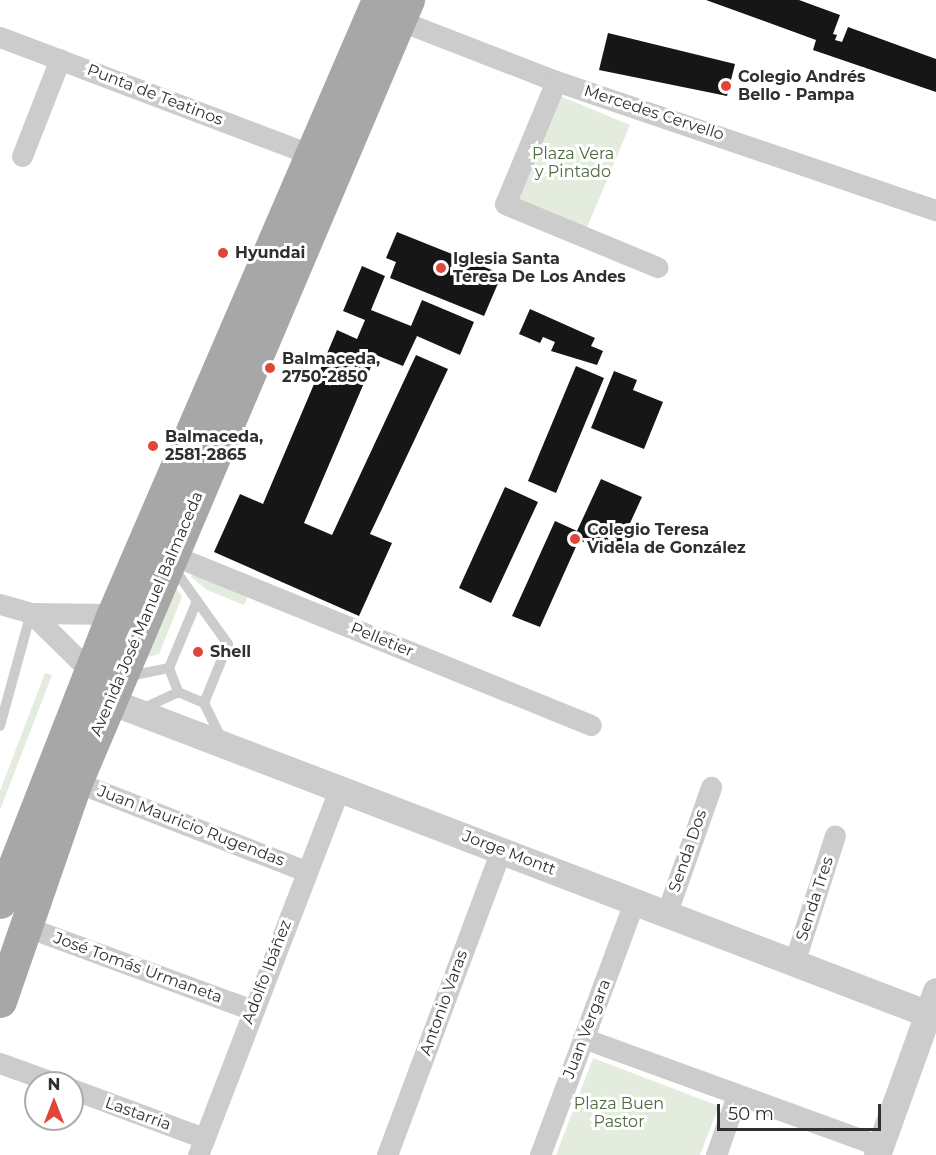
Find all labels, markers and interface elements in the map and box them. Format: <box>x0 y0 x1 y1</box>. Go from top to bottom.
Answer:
street label: Punta de Teatinos <box>84 60 226 130</box>
place label: Colegio Andrés Bello - Pampa <box>738 67 865 105</box>
marker: Colegio Andrés Bello - Pampa <box>719 79 733 93</box>
street label: Mercedes Cervello <box>581 81 727 145</box>
park label: Plaza Vera y Pintado <box>532 144 614 182</box>
place label: Hyundai <box>235 243 305 263</box>
marker: Hyundai <box>216 246 230 260</box>
place label: Iglesia Santa Teresa De Los Andes <box>453 249 626 287</box>
marker: Iglesia Santa Teresa De Los Andes <box>434 261 448 275</box>
place label: Balmaceda, 2750-2850 <box>282 349 380 387</box>
marker: Balmaceda, 2750-2850 <box>263 361 277 375</box>
place label: Balmaceda, 2581-2865 <box>165 427 263 465</box>
marker: Balmaceda, 2581-2865 <box>146 439 160 453</box>
street label: Avenida José Manuel Balmaceda <box>87 489 207 739</box>
place label: Colegio Teresa Videla de González <box>587 520 746 558</box>
marker: Colegio Teresa Videla de González <box>568 532 582 546</box>
street label: Pelletier <box>348 619 416 661</box>
place label: Shell <box>210 642 251 662</box>
marker: Shell <box>191 645 205 659</box>
street label: Juan Mauricio Rugendas <box>95 781 287 871</box>
street label: Senda Dos <box>665 807 711 895</box>
street label: Jorge Montt <box>460 826 558 880</box>
street label: Senda Tres <box>792 854 838 944</box>
street label: Adolfo Ibáñez <box>238 917 296 1027</box>
street label: José Tomás Urmaneta <box>51 929 225 1007</box>
street label: Antonio Varas <box>416 948 472 1058</box>
street label: Juan Vergara <box>559 977 615 1081</box>
north arrow <box>24 1071 84 1131</box>
text: N <box>48 1075 60 1094</box>
scale bar <box>720 1092 884 1130</box>
street label: Lastarria <box>102 1093 174 1135</box>
park label: Plaza Buen Pastor <box>574 1094 664 1132</box>
text: 50 m <box>728 1103 774 1125</box>

